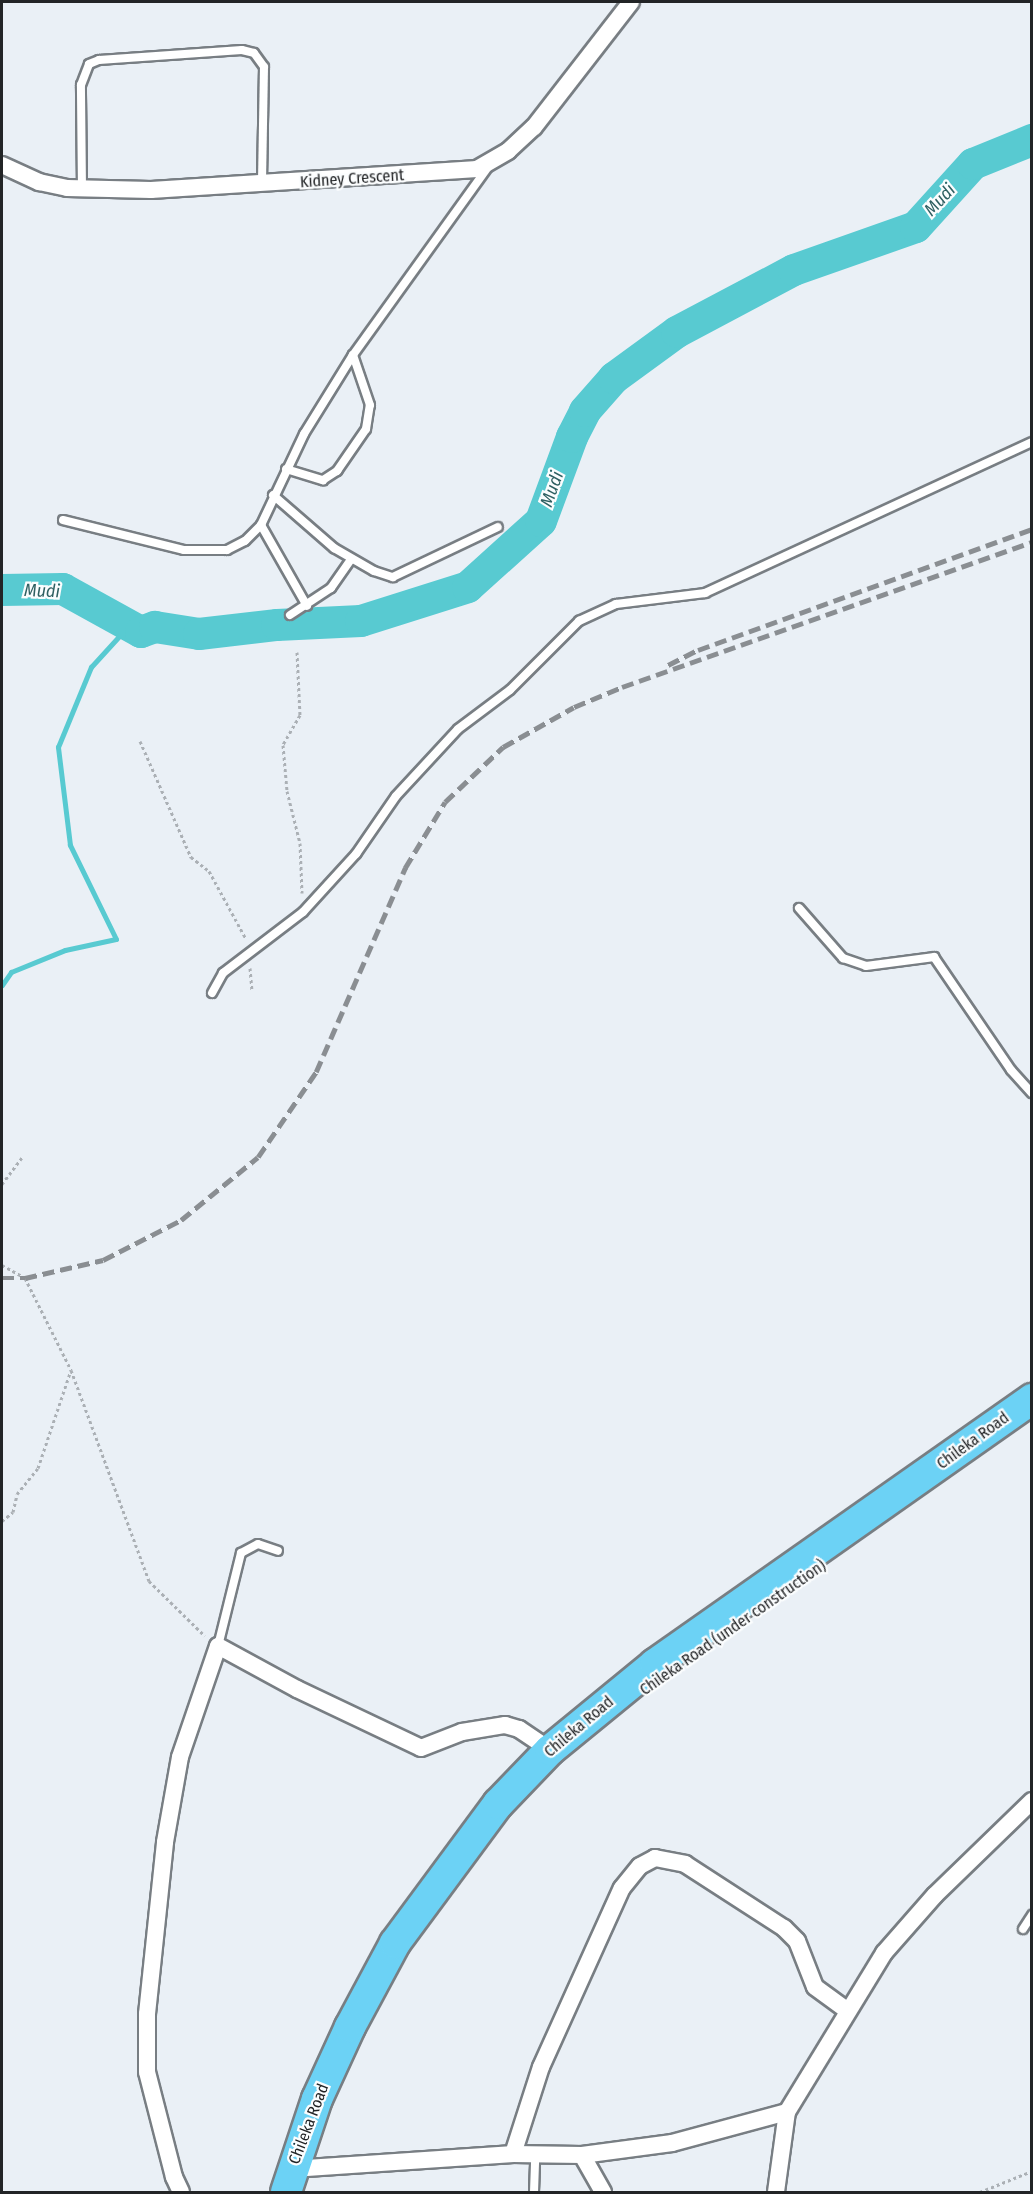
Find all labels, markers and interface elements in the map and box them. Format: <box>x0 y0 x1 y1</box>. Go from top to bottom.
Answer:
street label: Kidney Crescent <box>299 166 405 192</box>
water label: Mudi <box>920 179 960 221</box>
water label: Mudi <box>536 468 568 510</box>
water label: Mudi <box>24 580 60 602</box>
street label: Chileka Road <box>933 1408 1013 1474</box>
street label: Chileka Road (under construction) <box>636 1556 830 1700</box>
street label: Chileka Road <box>540 1692 618 1762</box>
street label: Chileka Road <box>285 2081 333 2167</box>

